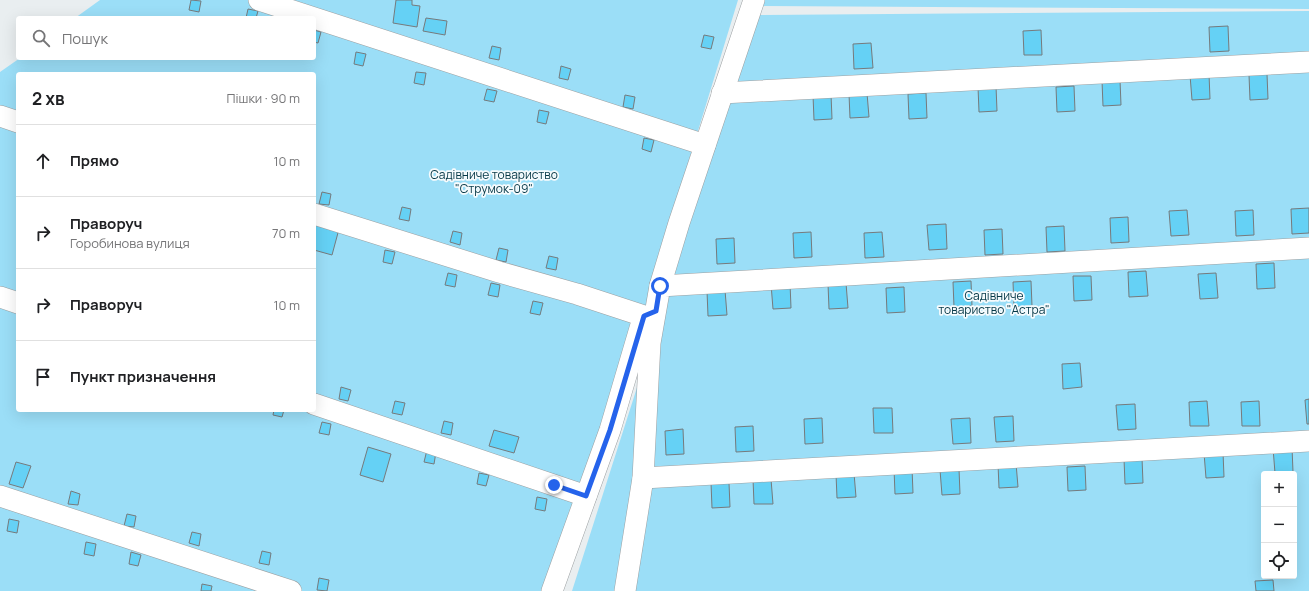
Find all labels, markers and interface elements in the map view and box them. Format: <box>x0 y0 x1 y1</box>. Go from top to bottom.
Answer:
search box <box>16 16 316 60</box>
icon: search <box>30 27 52 49</box>
text: Пошук <box>62 28 108 49</box>
text: 2 хв <box>32 87 64 110</box>
text: Пішки · 90 m <box>227 89 300 107</box>
icon: ahead <box>32 150 54 172</box>
text: Прямо <box>70 150 119 171</box>
text: 10 m <box>273 152 300 170</box>
park label: Садівниче товариство "Струмок-09" <box>430 166 558 197</box>
text: Праворуч <box>70 213 142 234</box>
icon: right <box>32 222 54 244</box>
text: 70 m <box>272 224 300 242</box>
text: Горобинова вулиця <box>70 234 190 252</box>
route start <box>651 277 669 295</box>
park label: Садівниче товариство "Астра" <box>938 287 1050 318</box>
icon: right <box>32 294 54 316</box>
text: Праворуч <box>70 294 142 315</box>
text: 10 m <box>273 296 300 314</box>
icon: arrive <box>32 366 54 388</box>
text: Пункт призначення <box>70 366 216 387</box>
map controls <box>1261 471 1297 579</box>
button: + <box>1261 471 1297 507</box>
route end <box>545 476 563 494</box>
button: − <box>1261 507 1297 543</box>
button: locate <box>1261 543 1297 579</box>

